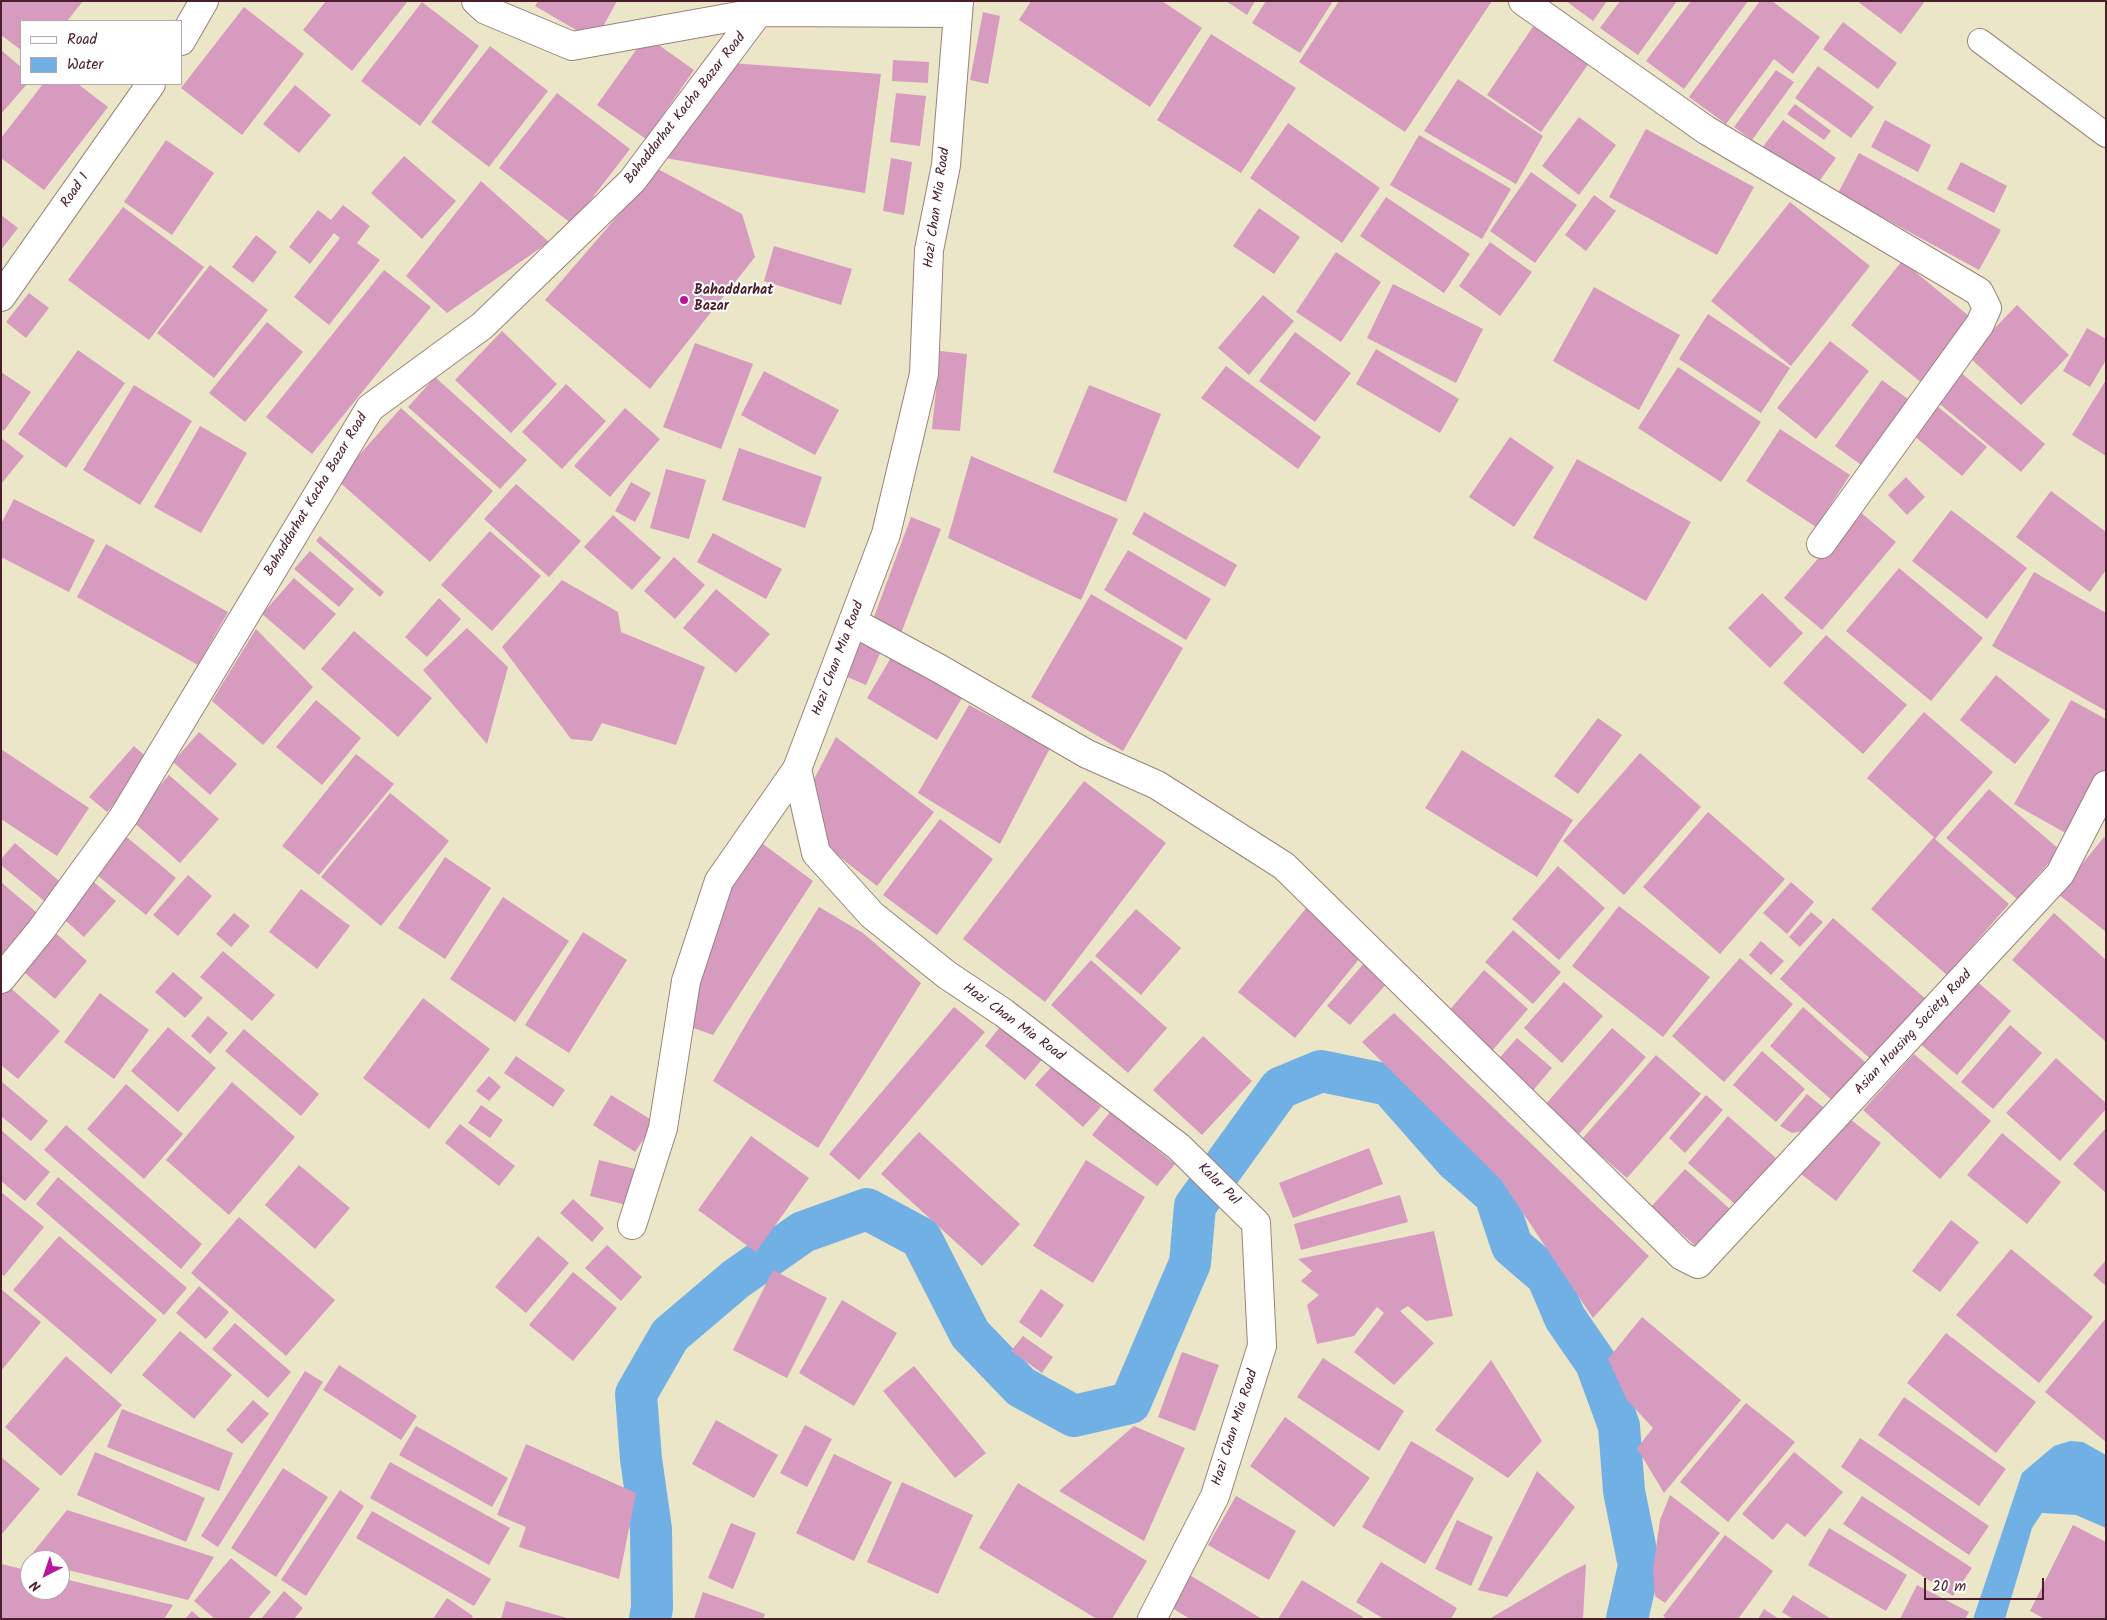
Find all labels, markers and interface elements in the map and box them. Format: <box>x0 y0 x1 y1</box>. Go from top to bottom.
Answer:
legend <box>20 20 182 85</box>
text: Road <box>67 28 97 52</box>
street label: Bahaddarhat Kacha Bazar Road <box>622 30 750 188</box>
text: Water <box>67 53 103 77</box>
street label: Hazi Chan Mia Road <box>921 147 955 269</box>
street label: Road 1 <box>58 171 94 211</box>
place label: Bahaddarhat Bazar <box>694 284 774 316</box>
marker: Bahaddarhat Bazar <box>678 294 690 306</box>
street label: Bahaddarhat Kacha Bazar Road <box>262 410 372 580</box>
street label: Hazi Chan Mia Road <box>809 599 869 719</box>
street label: Asian Housing Society Road <box>1852 967 1976 1099</box>
street label: Hazi Chan Mia Road <box>959 981 1067 1065</box>
street label: Kalar Pul <box>1193 1160 1243 1210</box>
street label: Hazi Chan Mia Road <box>1209 1368 1263 1488</box>
north arrow <box>20 1550 70 1600</box>
scale bar <box>1927 1568 2047 1600</box>
text: N <box>25 1574 46 1597</box>
text: 20 m <box>1932 1575 1966 1599</box>

